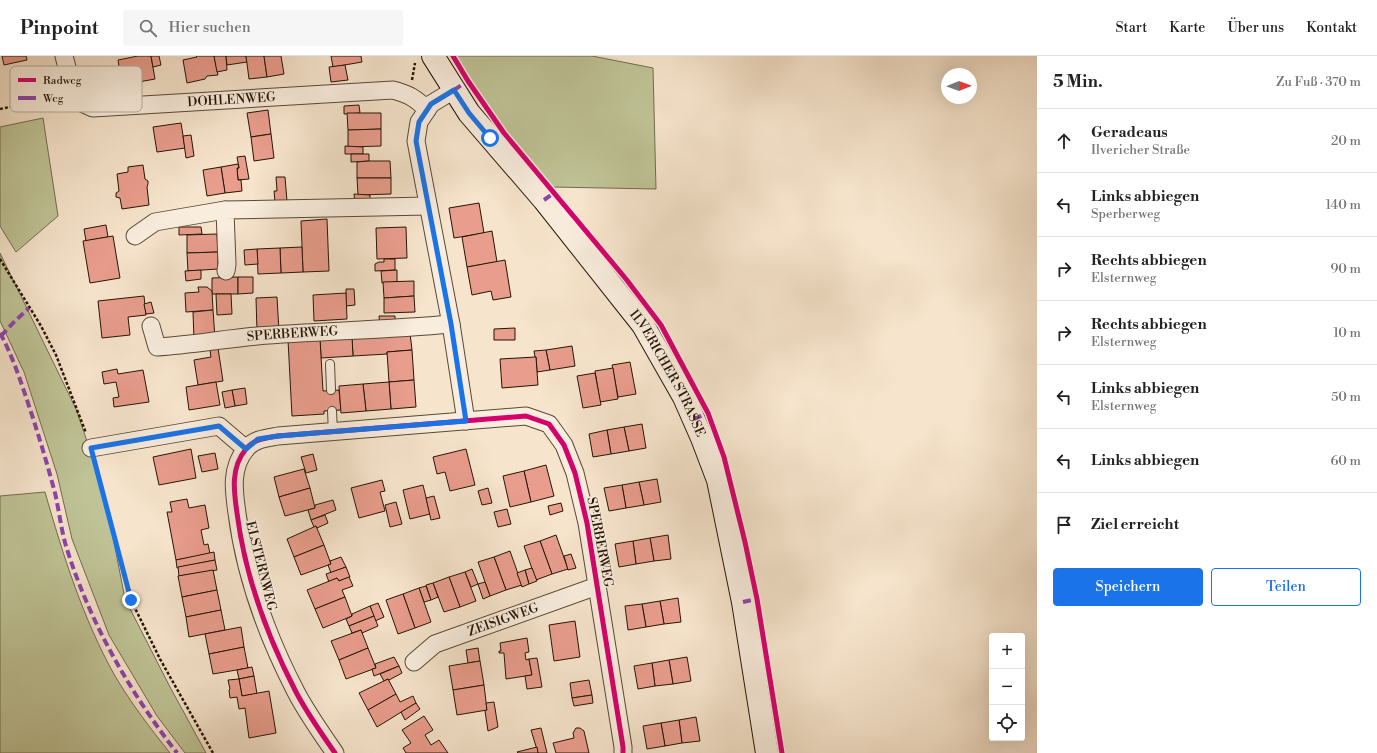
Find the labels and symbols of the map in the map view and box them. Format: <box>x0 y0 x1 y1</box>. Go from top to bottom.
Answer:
legend <box>10 66 142 112</box>
north arrow <box>941 68 977 104</box>
text: Radweg <box>43 74 82 88</box>
street label: DOHLENWEG <box>187 89 276 110</box>
text: Weg <box>42 92 64 106</box>
route start <box>481 129 499 147</box>
street label: ILVERICHER STRASSE <box>626 307 709 439</box>
street label: SPERBERWEG <box>246 323 339 345</box>
street label: SPERBERWEG <box>583 496 617 589</box>
street label: ELSTERNWEG <box>242 519 280 613</box>
route end <box>122 591 140 609</box>
street label: ZEISIGWEG <box>465 599 541 640</box>

